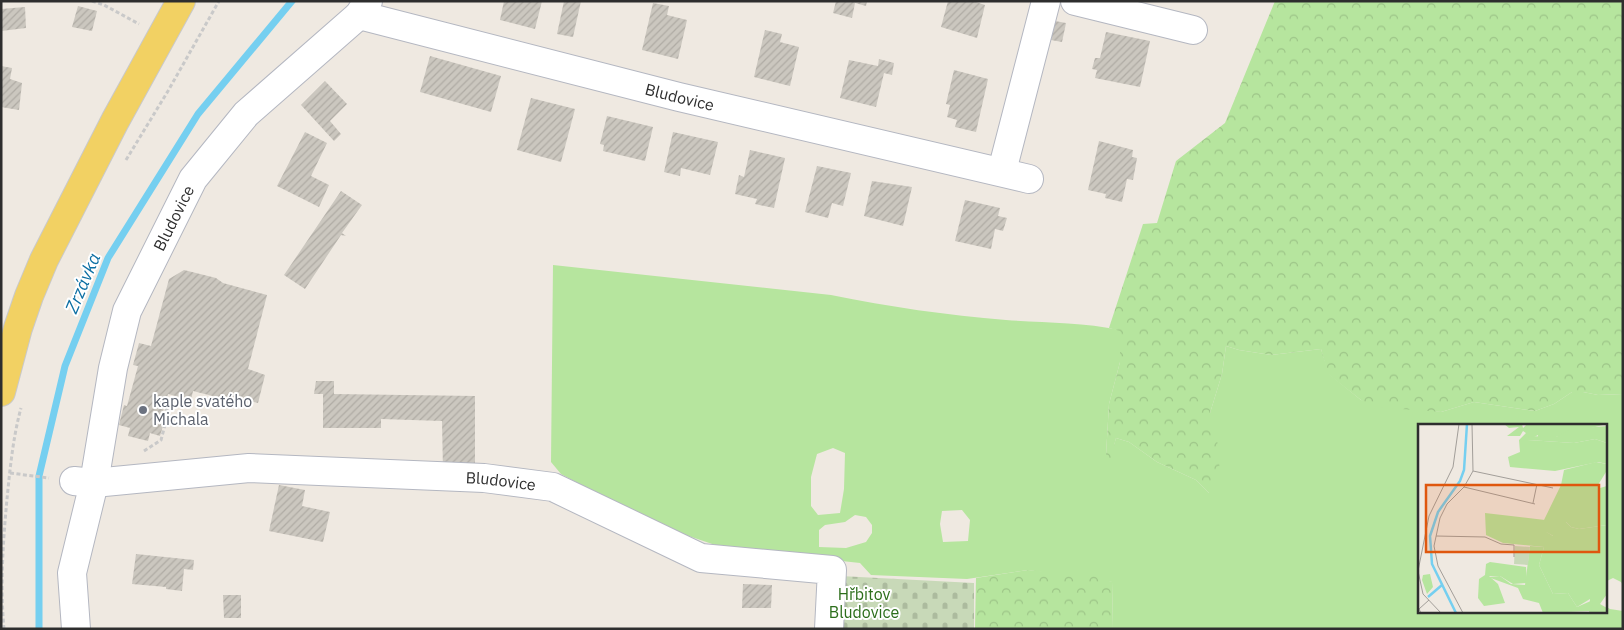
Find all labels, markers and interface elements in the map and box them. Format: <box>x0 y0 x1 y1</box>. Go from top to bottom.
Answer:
street label: Bludovice <box>643 79 717 115</box>
street label: Bludovice <box>149 182 198 254</box>
water label: Zrzávka <box>59 249 105 317</box>
place label: kaple svatého Michala <box>153 391 252 429</box>
marker: kaple svatého Michala <box>137 404 149 416</box>
inset map <box>1418 424 1606 612</box>
street label: Bludovice <box>465 467 537 495</box>
park label: Hřbitov Bludovice <box>829 584 900 622</box>

